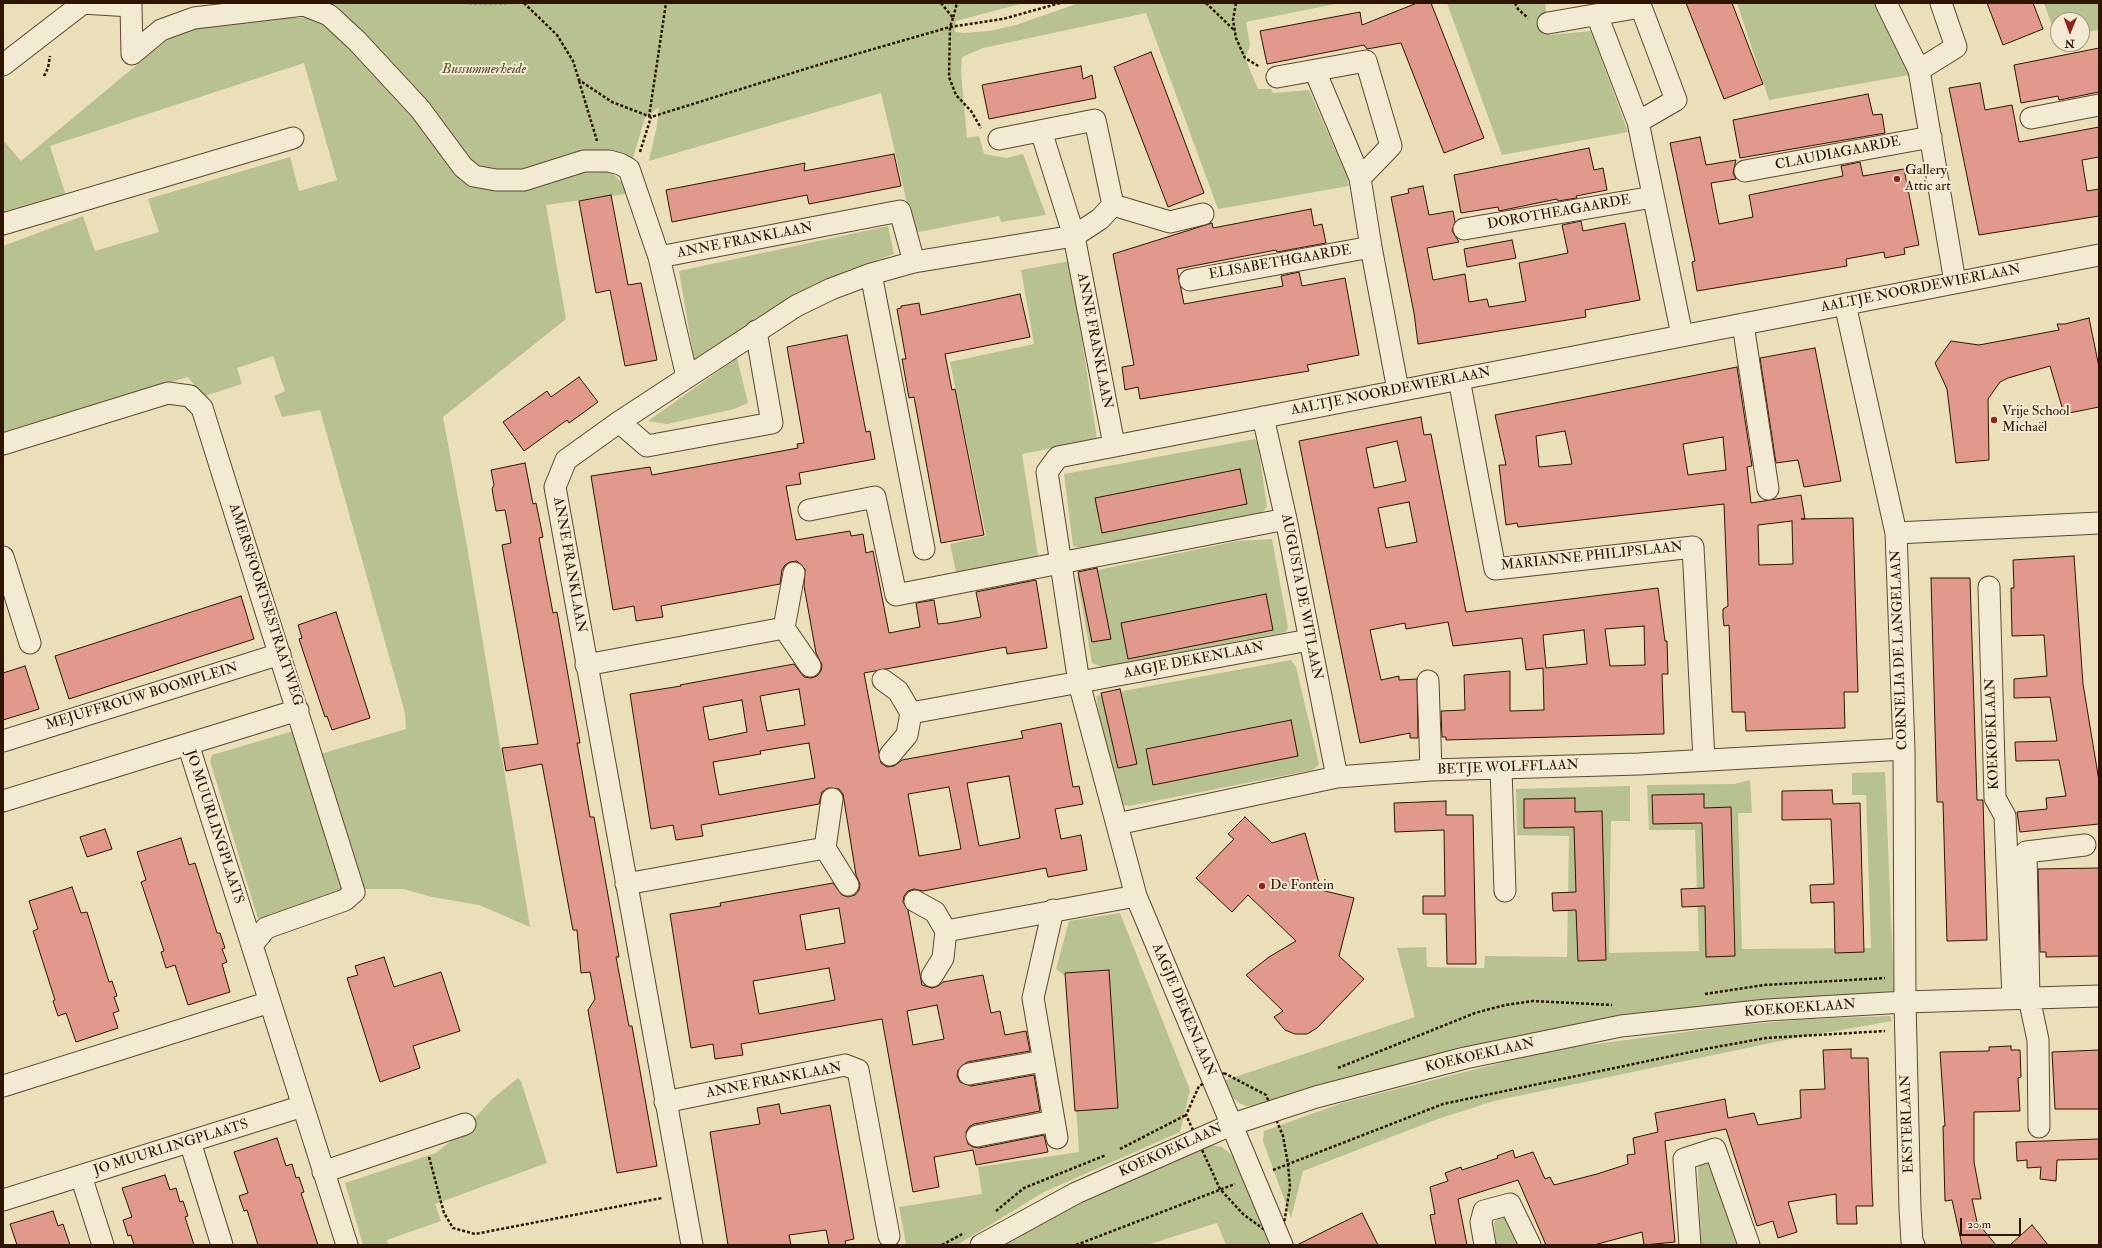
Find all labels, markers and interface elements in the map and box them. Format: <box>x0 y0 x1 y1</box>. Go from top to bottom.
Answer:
north arrow <box>2050 12 2090 52</box>
text: N <box>2065 37 2075 50</box>
park label: Bussummerheide <box>442 62 526 78</box>
street label: CLAUDIAGAARDE <box>1774 134 1902 174</box>
place label: Gallery Attic art <box>1905 163 1951 196</box>
marker: Gallery Attic art <box>1892 174 1902 184</box>
street label: DOROTHEAGAARDE <box>1486 192 1632 234</box>
street label: ANNE FRANKLAAN <box>676 220 814 262</box>
street label: ELISABETHGAARDE <box>1207 242 1353 284</box>
street label: AALTJE NOORDEWIERLAAN <box>1820 261 2022 317</box>
street label: ANNE FRANKLAAN <box>1073 272 1115 410</box>
street label: AALTJE NOORDEWIERLAAN <box>1290 364 1492 420</box>
place label: Vrije School Michaël <box>2002 404 2069 436</box>
marker: Vrije School Michaël <box>1989 415 1999 425</box>
street label: ANNE FRANKLAAN <box>549 496 589 634</box>
street label: AMERSFOORTSESTRAATWEG <box>224 502 306 708</box>
street label: AUGUSTA DE WITLAAN <box>1277 513 1325 681</box>
street label: MARIANNE PHILIPSLAAN <box>1500 539 1684 575</box>
street label: CORNELIA DE LANGELAAN <box>1888 550 1912 750</box>
street label: AAGJE DEKENLAAN <box>1122 639 1266 683</box>
street label: MEJUFFROUW BOOMPLEIN <box>44 660 240 734</box>
street label: KOEKOEKLAAN <box>1983 678 2003 790</box>
street label: JO MUURLINGPLAATS <box>181 748 247 906</box>
street label: BETJE WOLFFLAAN <box>1437 757 1579 779</box>
place label: De Fontein <box>1270 878 1334 894</box>
marker: De Fontein <box>1257 881 1267 891</box>
street label: AAGJE DEKENLAAN <box>1147 941 1219 1079</box>
street label: KOEKOEKLAAN <box>1744 997 1856 1021</box>
street label: KOEKOEKLAAN <box>1424 1035 1536 1077</box>
street label: ANNE FRANKLAAN <box>705 1060 843 1102</box>
street label: EKSTERLAAN <box>1898 1074 1918 1174</box>
street label: JO MUURLINGPLAATS <box>92 1116 250 1180</box>
street label: KOEKOEKLAAN <box>1117 1121 1225 1181</box>
scale bar <box>1962 1210 2023 1236</box>
text: 20 m <box>1967 1217 1991 1232</box>

